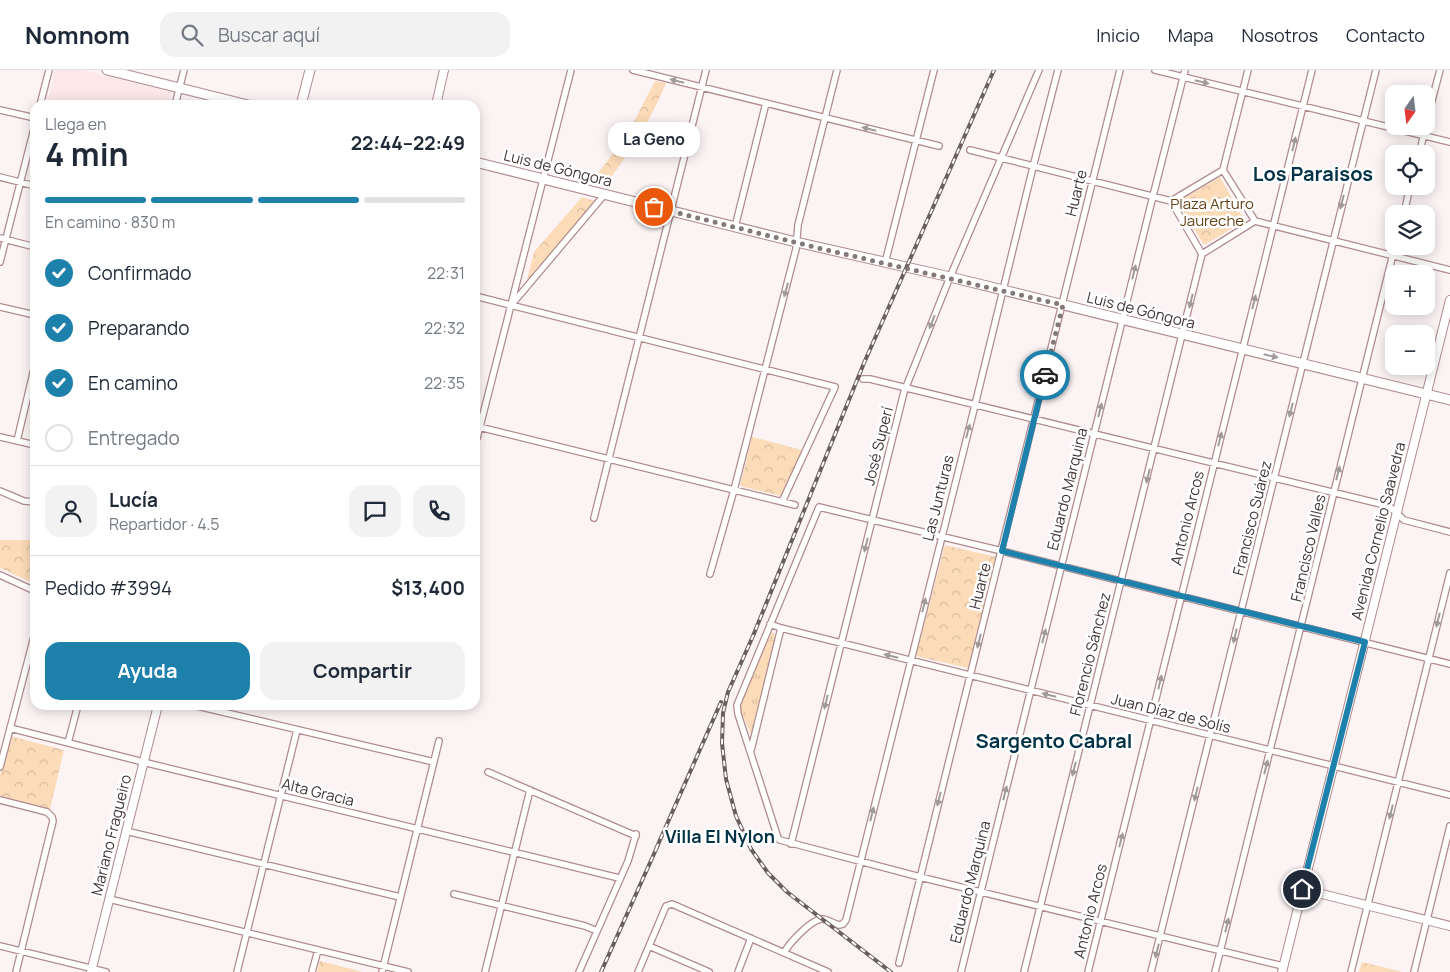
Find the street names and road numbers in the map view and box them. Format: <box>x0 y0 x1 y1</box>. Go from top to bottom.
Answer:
street label: Luis de Góngora <box>502 144 614 192</box>
street label: Huarte <box>1060 167 1092 219</box>
street label: Luis de Góngora <box>1085 286 1197 334</box>
street label: José Superí <box>858 404 898 487</box>
street label: Eduardo Marquina <box>1042 426 1092 552</box>
street label: Avenida Cornelio Saavedra <box>1346 440 1410 622</box>
street label: Las Junturas <box>917 453 959 543</box>
street label: Francisco Suárez <box>1228 458 1276 578</box>
street label: Antonio Arcos <box>1165 468 1209 568</box>
street label: Francisco Valles <box>1285 492 1331 604</box>
street label: Huarte <box>964 560 996 612</box>
street label: Florencio Sánchez <box>1065 590 1115 718</box>
street label: Juan Díaz de Solís <box>1109 688 1233 738</box>
street label: Mariano Fragueiro <box>86 772 136 898</box>
street label: Alta Gracia <box>279 773 357 811</box>
street label: Eduardo Marquina <box>945 819 995 945</box>
street label: Antonio Arcos <box>1068 861 1112 961</box>

